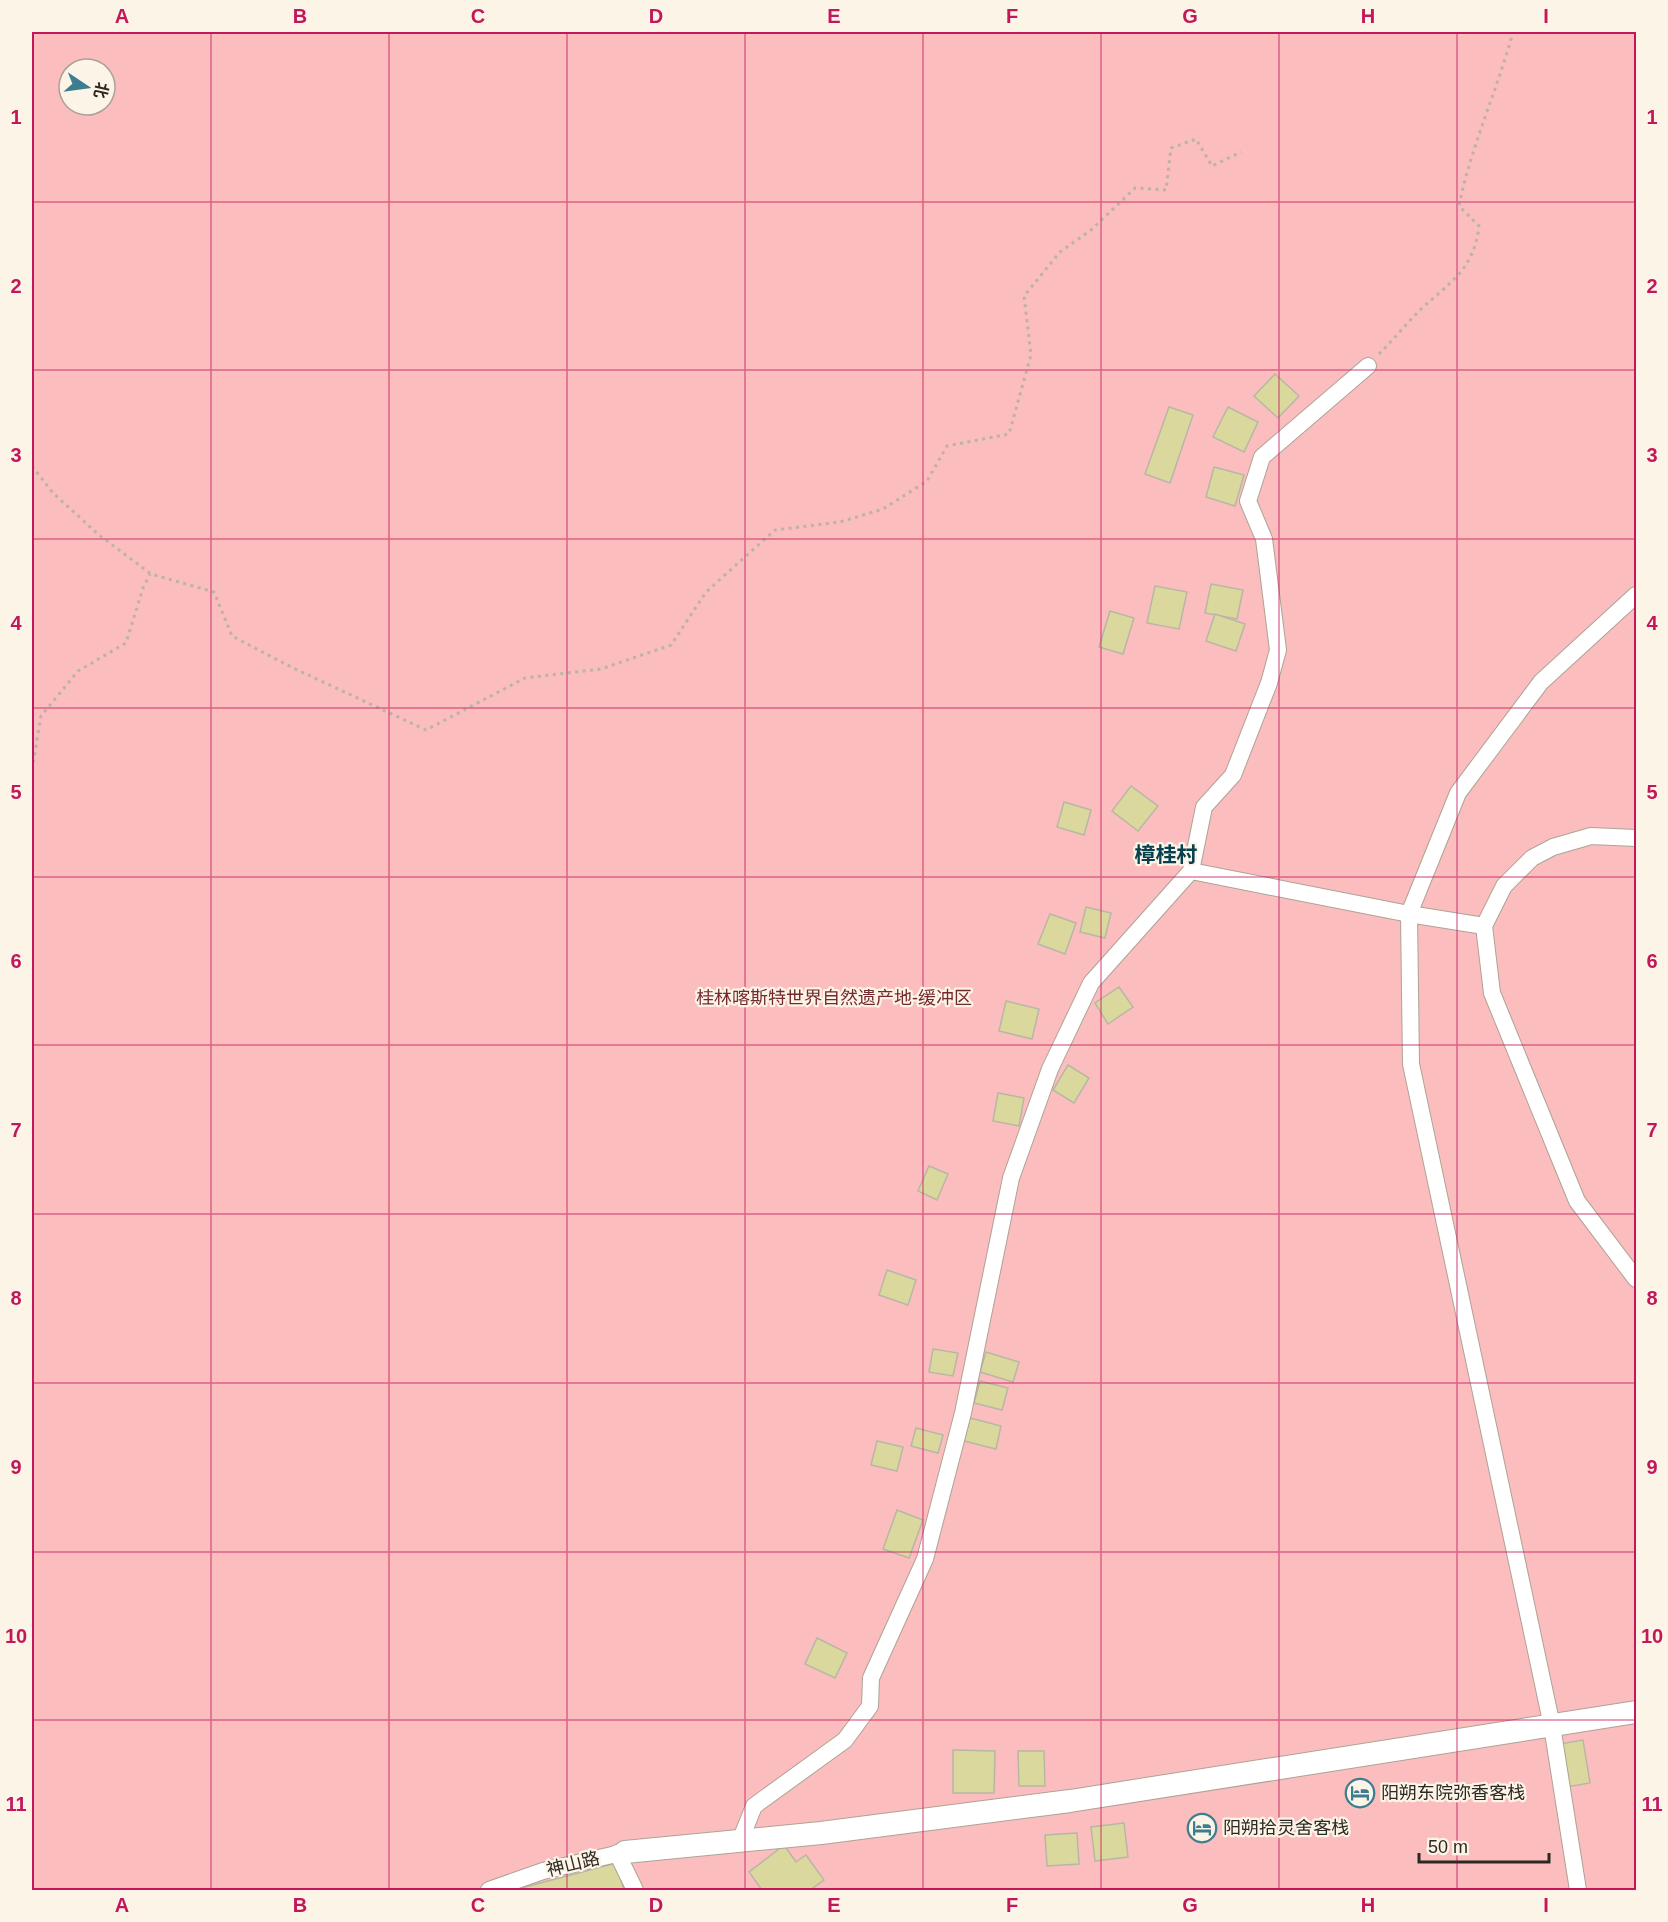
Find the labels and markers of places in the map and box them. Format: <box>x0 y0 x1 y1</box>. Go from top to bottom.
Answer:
hotel icon: 阳朔东院弥香客栈 <box>1344 1777 1376 1809</box>
place label: 阳朔东院弥香客栈 <box>1381 1783 1525 1803</box>
hotel icon: 阳朔拾灵舍客栈 <box>1186 1812 1218 1844</box>
place label: 阳朔拾灵舍客栈 <box>1223 1818 1349 1838</box>

